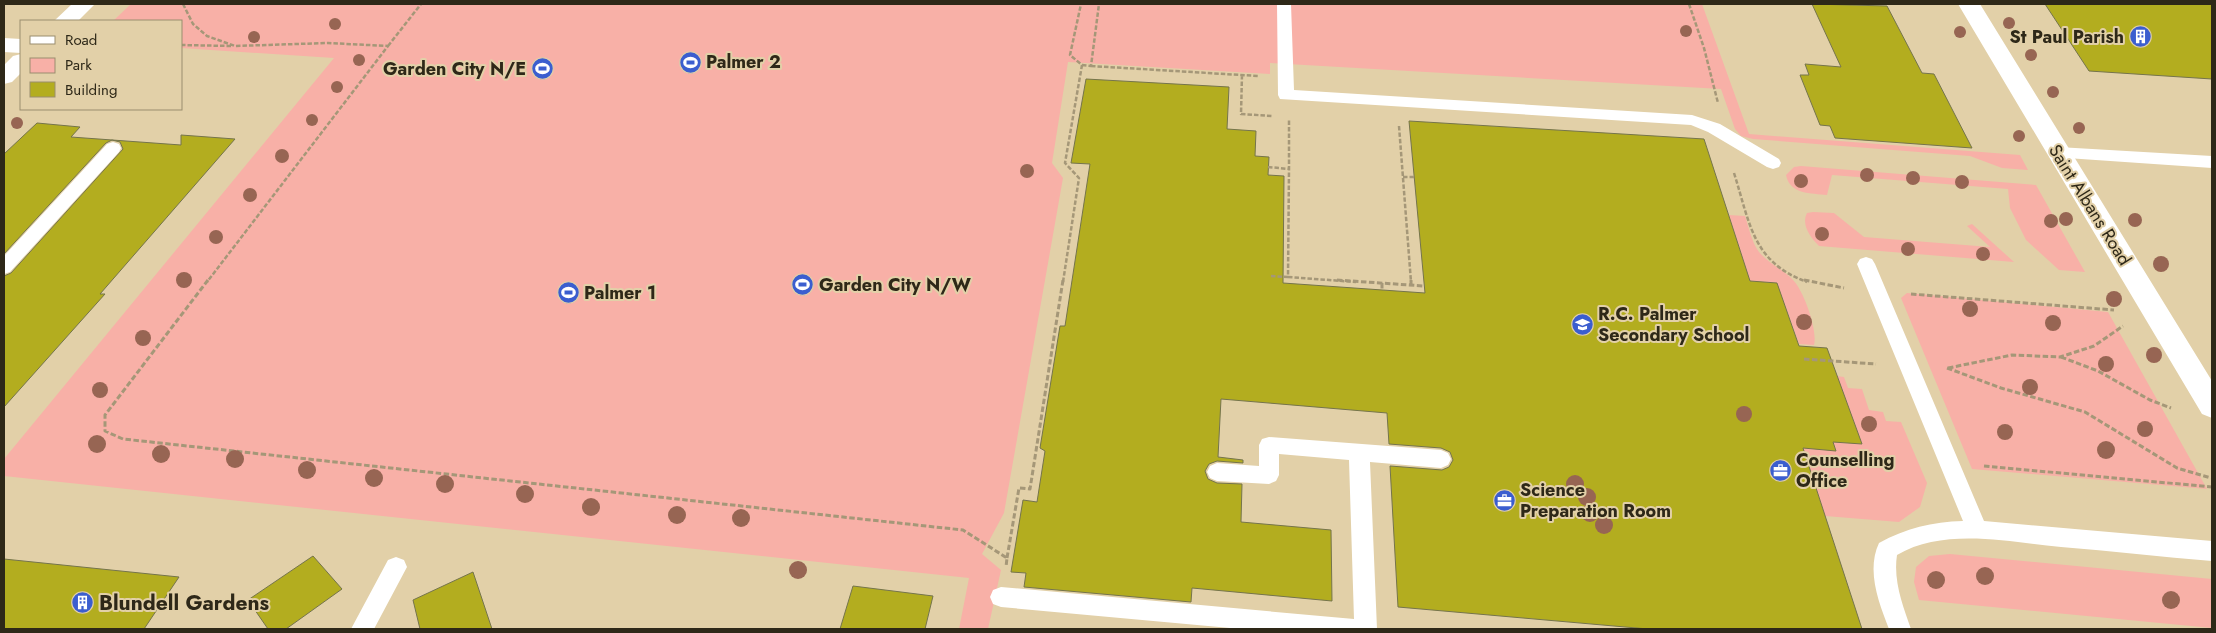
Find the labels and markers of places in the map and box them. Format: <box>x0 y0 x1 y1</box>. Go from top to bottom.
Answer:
place label: St Paul Parish <box>2009 24 2124 50</box>
building icon: St Paul Parish <box>2128 25 2152 49</box>
place label: Palmer 2 <box>706 49 781 75</box>
sports icon: Palmer 2 <box>678 50 702 74</box>
place label: Garden City N/E <box>383 56 526 82</box>
sports icon: Garden City N/E <box>530 57 554 81</box>
place label: Garden City N/W <box>819 272 972 298</box>
sports icon: Garden City N/W <box>791 273 815 297</box>
place label: Palmer 1 <box>584 280 656 306</box>
sports icon: Palmer 1 <box>556 281 580 305</box>
place label: R.C. Palmer Secondary School <box>1598 301 1749 348</box>
school or university icon: R.C. Palmer Secondary School <box>1570 312 1594 336</box>
place label: Counselling Office <box>1796 447 1894 494</box>
office icon: Counselling Office <box>1768 458 1792 482</box>
place label: Science Preparation Room <box>1520 477 1671 524</box>
office icon: Science Preparation Room <box>1492 488 1516 512</box>
place label: Blundell Gardens <box>99 588 270 618</box>
building icon: Blundell Gardens <box>71 591 95 615</box>

